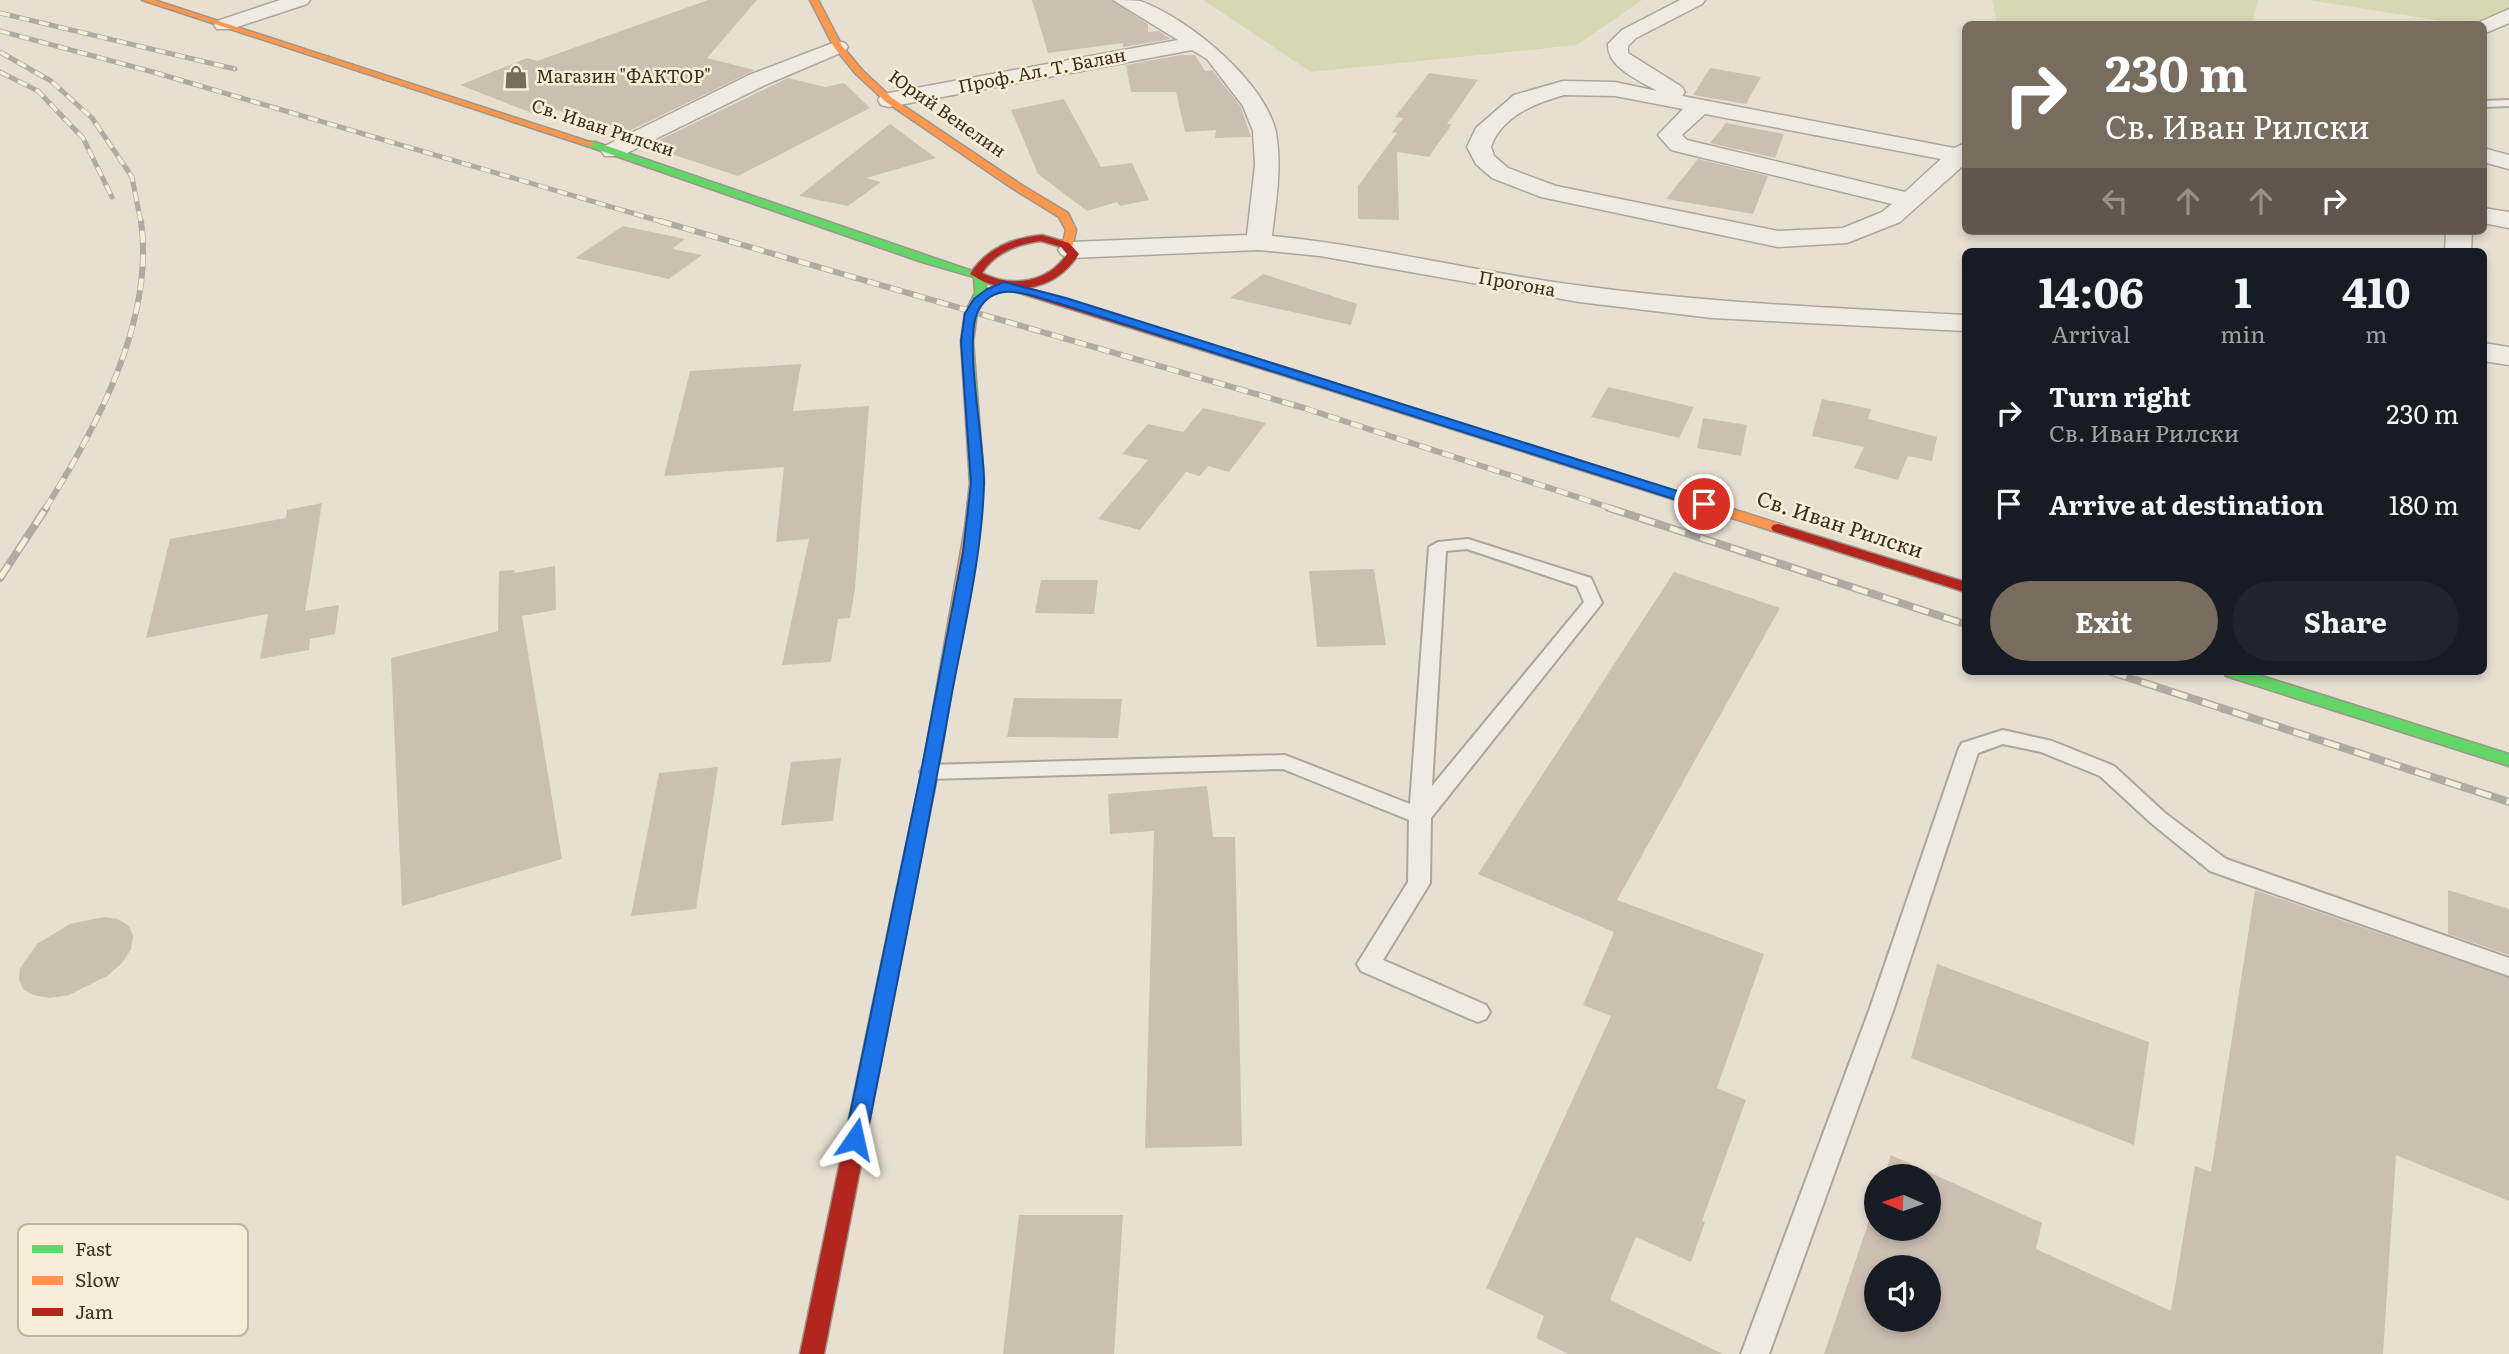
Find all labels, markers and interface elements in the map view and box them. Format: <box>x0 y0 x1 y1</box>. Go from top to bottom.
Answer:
text: 230 m <box>2105 34 2248 107</box>
street label: Проф. Ал. Т. Балан <box>955 40 1128 99</box>
icon: right <box>1990 49 2081 140</box>
place label: Магазин "ФАКТОР" <box>536 62 711 89</box>
street label: Юрий Венелин <box>884 62 1012 163</box>
shop icon: Магазин "ФАКТОР" <box>502 63 530 91</box>
street label: Св. Иван Рилски <box>528 91 678 162</box>
text: Св. Иван Рилски <box>2105 101 2370 149</box>
icon: left <box>2096 182 2134 220</box>
icon: ahead <box>2169 182 2207 220</box>
icon: ahead <box>2242 182 2280 220</box>
icon: right <box>2315 182 2353 220</box>
text: 14:06 <box>2038 259 2144 321</box>
text: 1 <box>2234 259 2252 321</box>
text: 410 <box>2342 259 2411 321</box>
street label: Прогона <box>1476 262 1558 303</box>
text: Arrival <box>2052 316 2130 350</box>
text: min <box>2220 316 2265 350</box>
text: m <box>2365 316 2387 350</box>
text: Turn right <box>2049 376 2191 415</box>
text: 230 m <box>2386 393 2459 432</box>
icon: right <box>1990 394 2028 432</box>
text: Св. Иван Рилски <box>2049 415 2239 449</box>
pin <box>1674 474 1734 534</box>
street label: Св. Иван Рилски <box>1753 481 1928 564</box>
text: Arrive at destination <box>2049 484 2324 523</box>
text: 180 m <box>2389 484 2459 523</box>
icon: arrive <box>1685 485 1723 523</box>
icon: arrive <box>1990 485 2028 523</box>
button: Exit <box>1990 581 2218 661</box>
button: Share <box>2232 581 2459 661</box>
position arrow <box>818 1102 892 1176</box>
north arrow <box>1864 1164 1941 1241</box>
map controls <box>1864 1164 1941 1332</box>
legend <box>18 1224 248 1336</box>
text: Fast <box>75 1234 112 1262</box>
button: sound <box>1864 1255 1941 1332</box>
text: Slow <box>75 1265 120 1293</box>
text: Jam <box>75 1297 113 1325</box>

